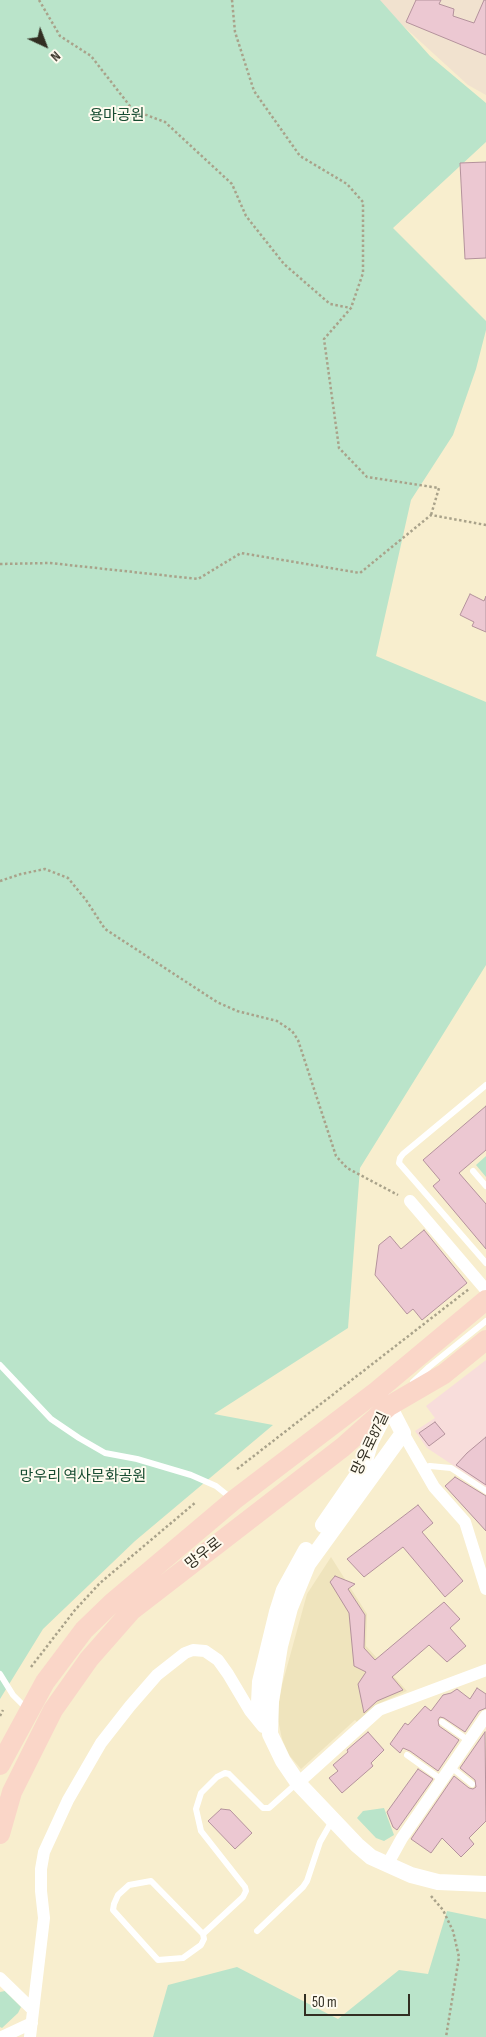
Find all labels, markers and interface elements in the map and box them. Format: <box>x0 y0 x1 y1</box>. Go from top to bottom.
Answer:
north arrow <box>20 20 70 70</box>
text: N <box>47 48 64 65</box>
park label: 용마공원 <box>89 107 145 125</box>
street label: 망우로87길 <box>349 1410 393 1478</box>
park label: 망우리 역사문화공원 <box>20 1468 146 1486</box>
street label: 망우로 <box>182 1534 226 1574</box>
scale bar <box>306 1984 412 2016</box>
text: 50 m <box>312 1993 337 2012</box>

